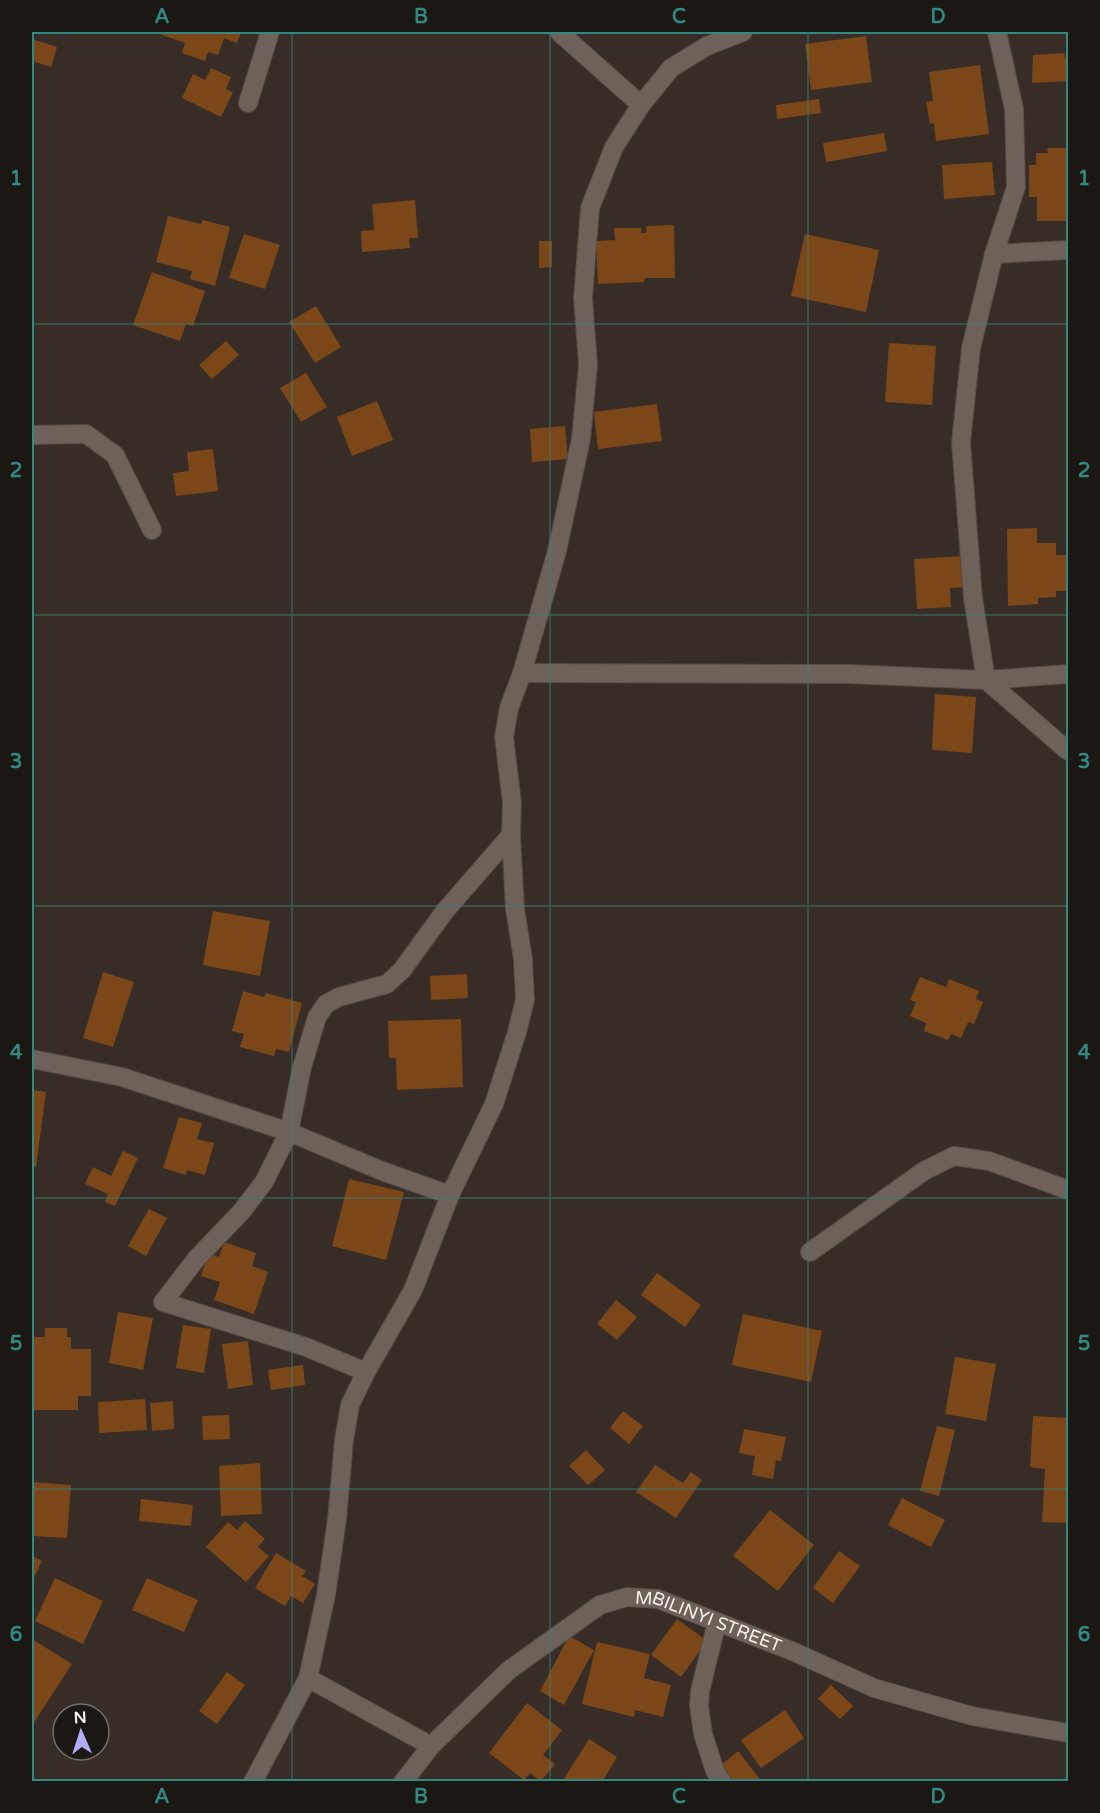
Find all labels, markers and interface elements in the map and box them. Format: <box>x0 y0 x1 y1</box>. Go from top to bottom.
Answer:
text: A <box>155 5 170 29</box>
text: B <box>414 5 428 29</box>
text: C <box>672 5 686 29</box>
text: D <box>930 5 946 29</box>
text: 1 <box>10 167 22 191</box>
text: 1 <box>1078 167 1090 191</box>
text: 2 <box>10 459 22 483</box>
text: 2 <box>1078 459 1090 483</box>
text: 3 <box>10 750 22 774</box>
text: 3 <box>1078 750 1090 774</box>
text: 4 <box>10 1041 23 1065</box>
text: 4 <box>1078 1041 1091 1065</box>
text: 5 <box>10 1332 22 1356</box>
text: 5 <box>1078 1332 1090 1356</box>
street label: MBILINYI STREET <box>635 1587 785 1657</box>
text: 6 <box>10 1623 22 1647</box>
text: 6 <box>1078 1623 1090 1647</box>
north arrow <box>51 1702 111 1762</box>
text: N <box>73 1708 87 1728</box>
text: A <box>155 1785 170 1809</box>
text: B <box>414 1785 428 1809</box>
text: C <box>672 1785 686 1809</box>
text: D <box>930 1785 946 1809</box>

